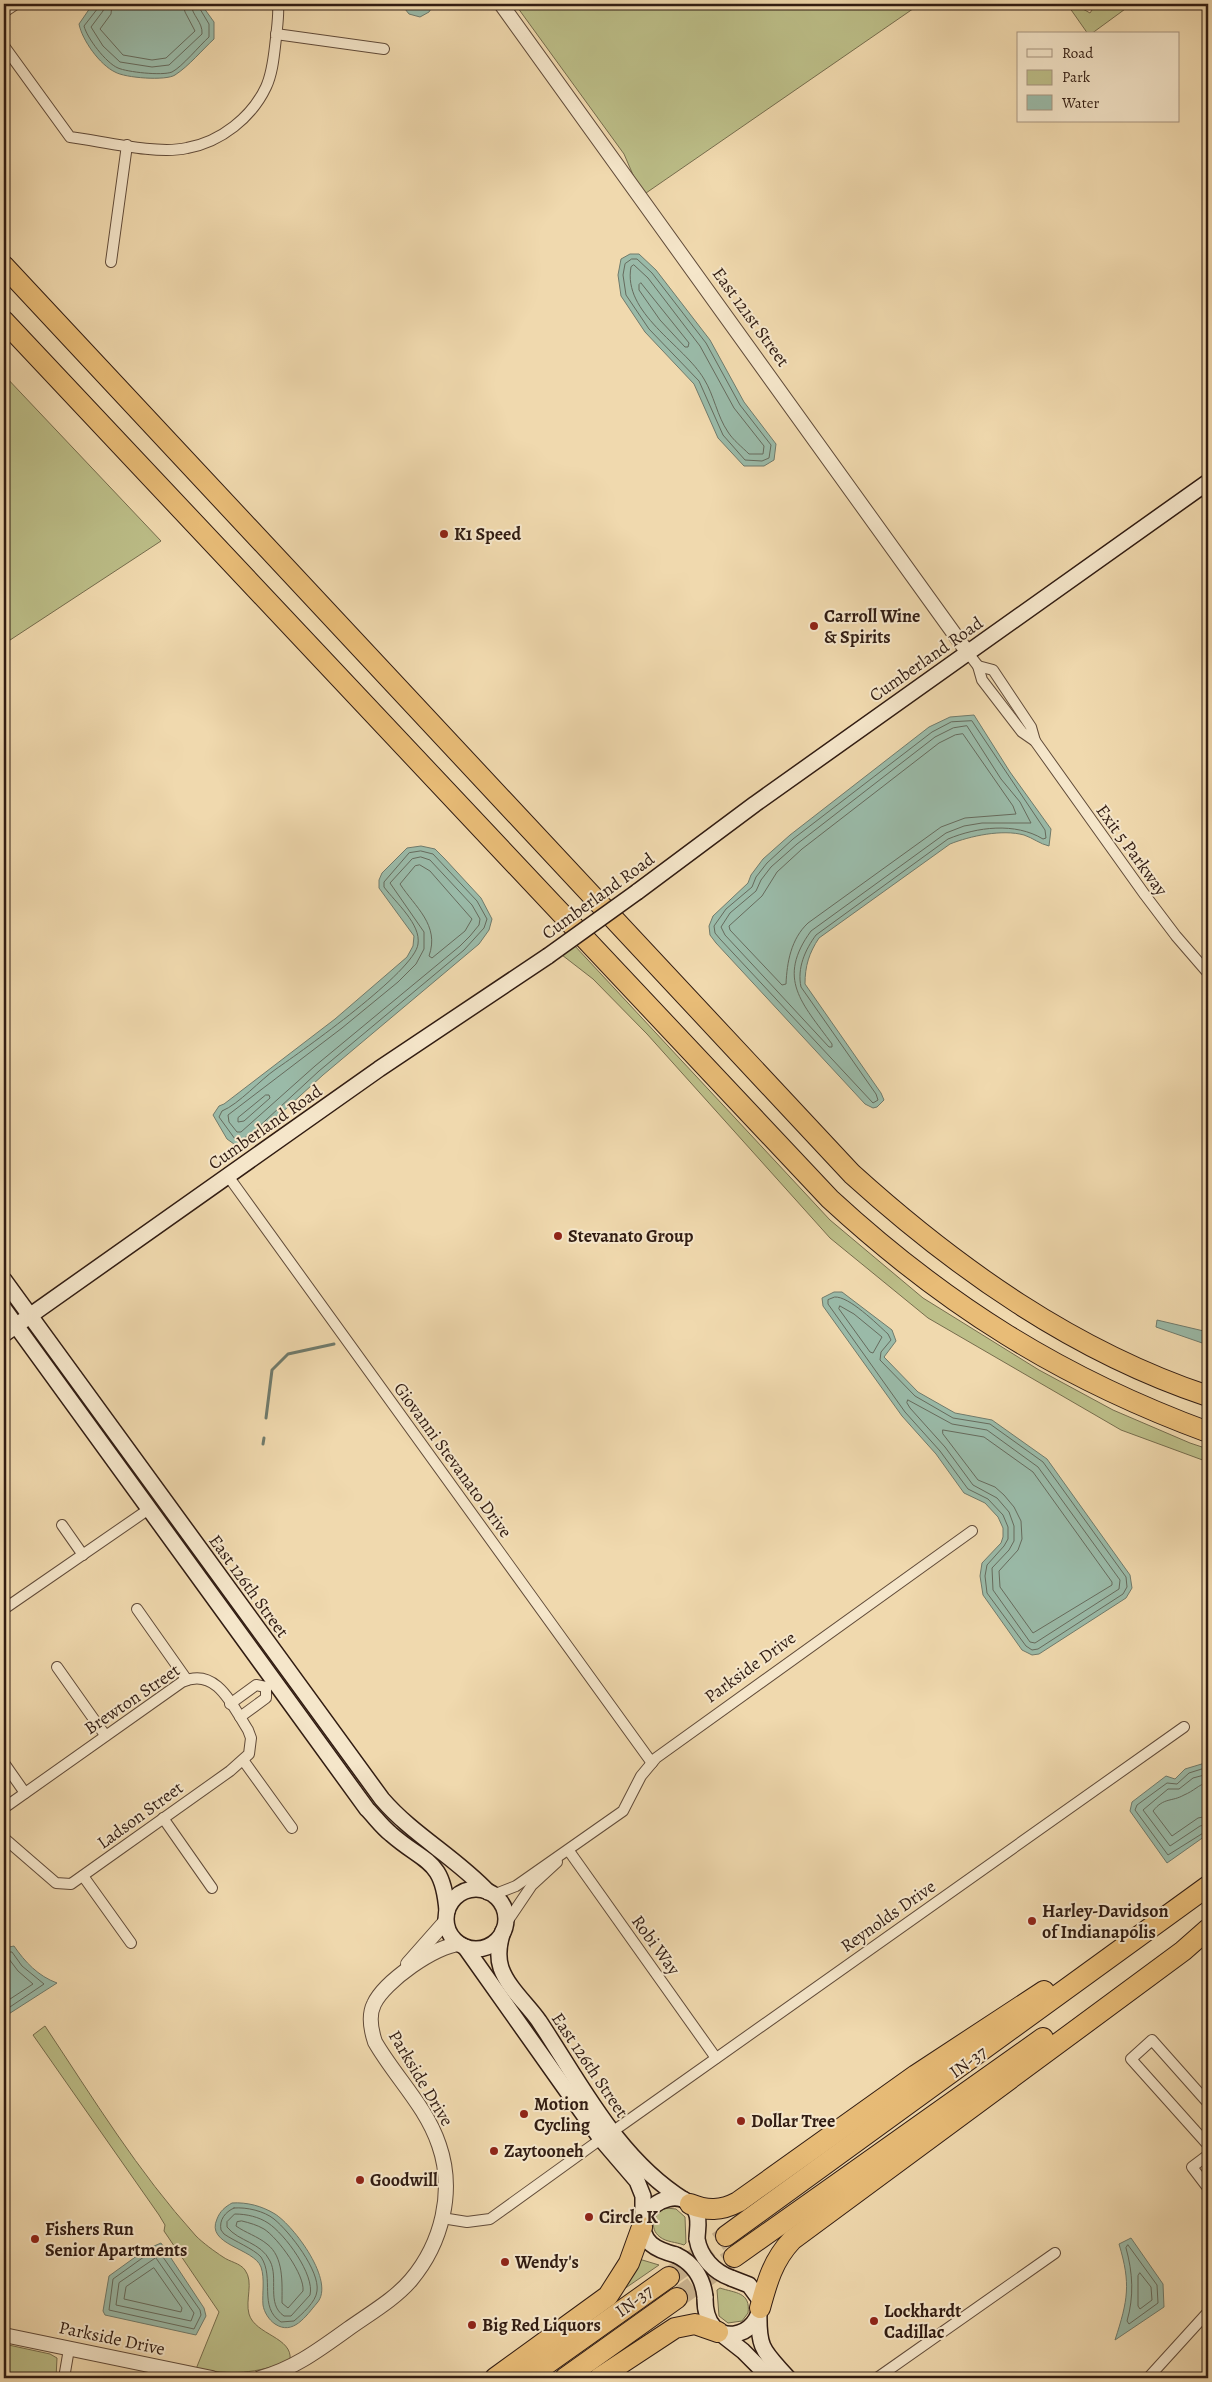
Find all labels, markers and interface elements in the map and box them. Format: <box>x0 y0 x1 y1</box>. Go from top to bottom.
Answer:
legend <box>1017 32 1180 122</box>
text: Road <box>1062 43 1094 63</box>
text: Park <box>1062 67 1091 87</box>
text: Water <box>1061 93 1099 113</box>
street label: East 121st Street <box>707 263 795 372</box>
place label: K1 Speed <box>454 522 521 546</box>
marker: K1 Speed <box>438 528 450 540</box>
place label: Carroll Wine & Spirits <box>824 604 920 649</box>
street label: Cumberland Road <box>864 611 988 707</box>
marker: Carroll Wine & Spirits <box>808 620 820 632</box>
street label: Exit 5 Parkway <box>1091 800 1174 901</box>
street label: Cumberland Road <box>537 847 659 945</box>
street label: Cumberland Road <box>203 1079 327 1175</box>
place label: Stevanato Group <box>568 1224 694 1248</box>
marker: Stevanato Group <box>552 1230 564 1242</box>
street label: Giovanni Stevanato Drive <box>388 1377 518 1543</box>
street label: East 126th Street <box>203 1530 295 1642</box>
street label: Parkside Drive <box>699 1626 801 1708</box>
street label: Brewton Street <box>79 1658 185 1740</box>
street label: Ladson Street <box>92 1776 188 1854</box>
street label: Reynolds Drive <box>836 1874 940 1958</box>
place label: Harley-Davidson of Indianapolis <box>1042 1899 1169 1944</box>
street label: Robi Way <box>626 1910 686 1981</box>
marker: Harley-Davidson of Indianapolis <box>1026 1915 1038 1927</box>
street label: East 126th Street <box>546 2008 634 2122</box>
street label: Parkside Drive <box>383 2026 459 2130</box>
street label: IN-37 <box>944 2040 992 2084</box>
place label: Motion Cycling <box>534 2092 591 2137</box>
marker: Motion Cycling <box>518 2108 530 2120</box>
place label: Dollar Tree <box>751 2109 835 2133</box>
marker: Dollar Tree <box>735 2115 747 2127</box>
place label: Zaytooneh <box>504 2139 584 2163</box>
marker: Zaytooneh <box>488 2145 500 2157</box>
place label: Goodwill <box>370 2168 438 2192</box>
marker: Goodwill <box>354 2174 366 2186</box>
place label: Circle K <box>599 2205 658 2229</box>
marker: Circle K <box>583 2211 595 2223</box>
place label: Fishers Run Senior Apartments <box>45 2217 187 2262</box>
marker: Fishers Run Senior Apartments <box>29 2233 41 2245</box>
place label: Wendy's <box>514 2250 579 2274</box>
marker: Wendy's <box>499 2256 511 2268</box>
street label: IN-37 <box>610 2279 658 2323</box>
place label: Lockhardt Cadillac <box>884 2299 961 2344</box>
place label: Big Red Liquors <box>482 2313 601 2337</box>
street label: Parkside Drive <box>57 2315 167 2361</box>
marker: Lockhardt Cadillac <box>868 2315 880 2327</box>
marker: Big Red Liquors <box>466 2319 478 2331</box>

